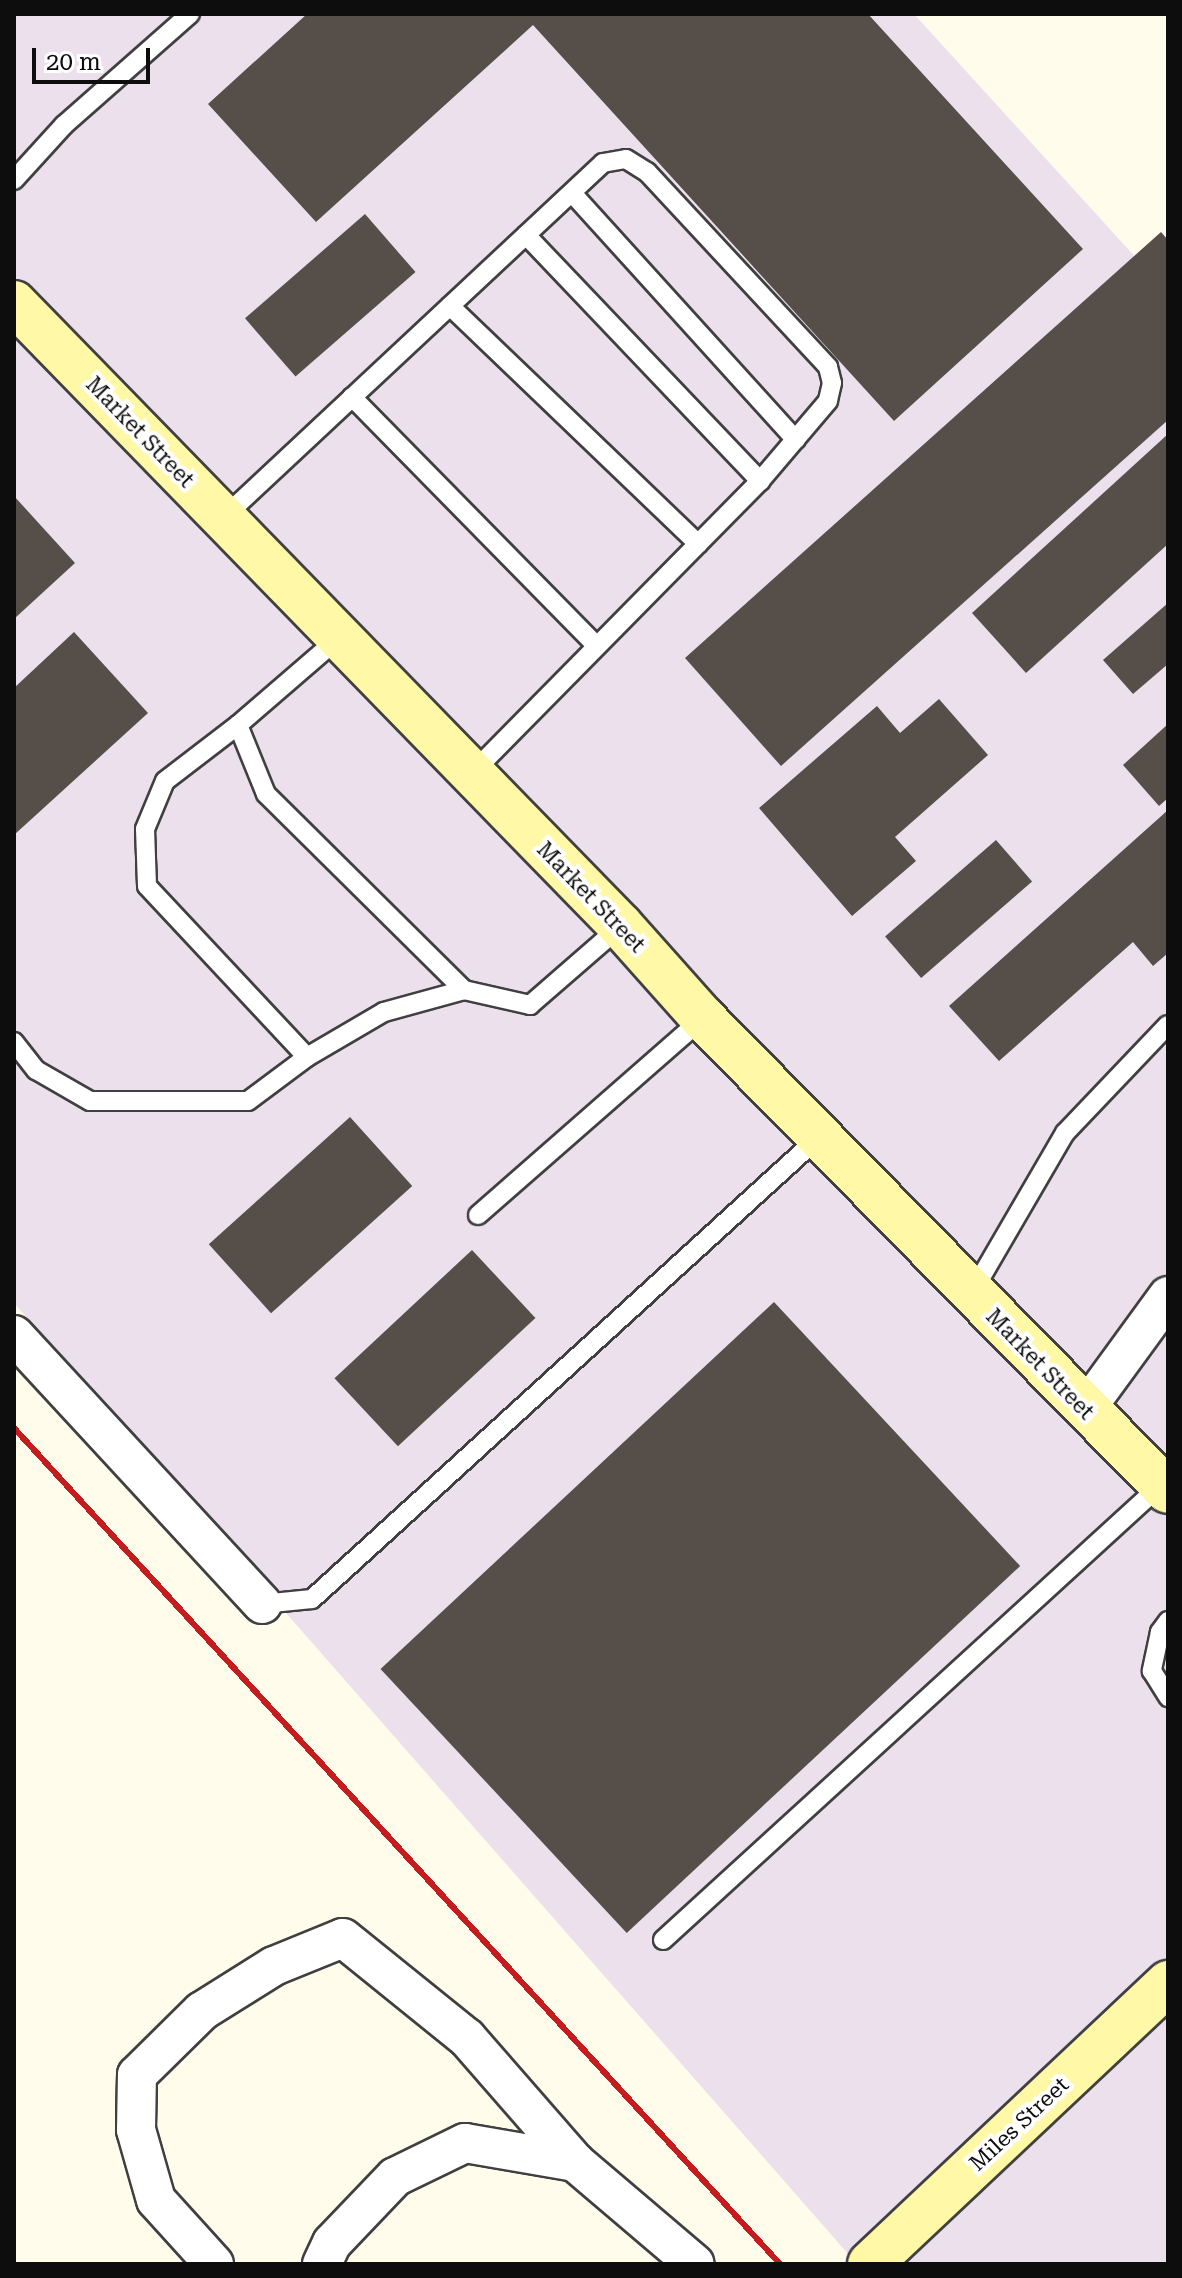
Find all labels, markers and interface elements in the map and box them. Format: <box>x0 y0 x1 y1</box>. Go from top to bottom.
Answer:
scale bar <box>36 32 154 82</box>
text: 20 m <box>46 48 101 76</box>
street label: Market Street <box>81 371 199 493</box>
street label: Market Street <box>532 836 650 958</box>
street label: Market Street <box>981 1303 1099 1425</box>
street label: Miles Street <box>964 2071 1074 2177</box>

